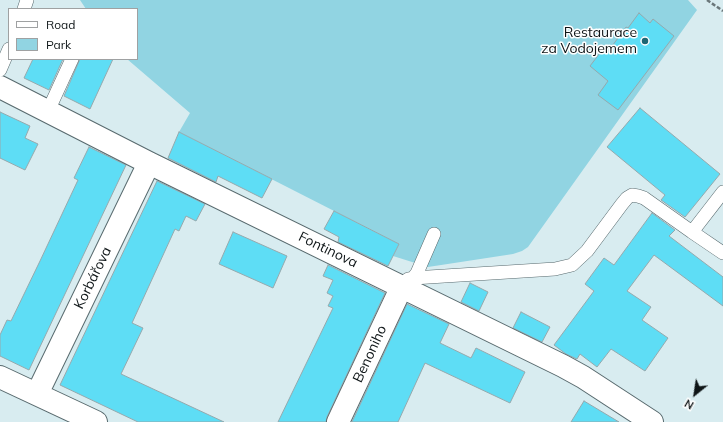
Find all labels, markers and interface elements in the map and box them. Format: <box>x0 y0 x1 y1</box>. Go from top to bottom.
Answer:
legend <box>8 8 138 60</box>
text: Road <box>46 17 75 32</box>
place label: Restaurace za Vodojemem <box>541 25 637 58</box>
marker: Restaurace za Vodojemem <box>640 36 650 46</box>
text: Park <box>46 37 71 52</box>
street label: Fontinova <box>296 228 360 272</box>
street label: Korbářova <box>71 244 115 312</box>
street label: Benoniho <box>349 323 391 385</box>
north arrow <box>675 374 715 414</box>
text: N <box>682 396 696 413</box>

